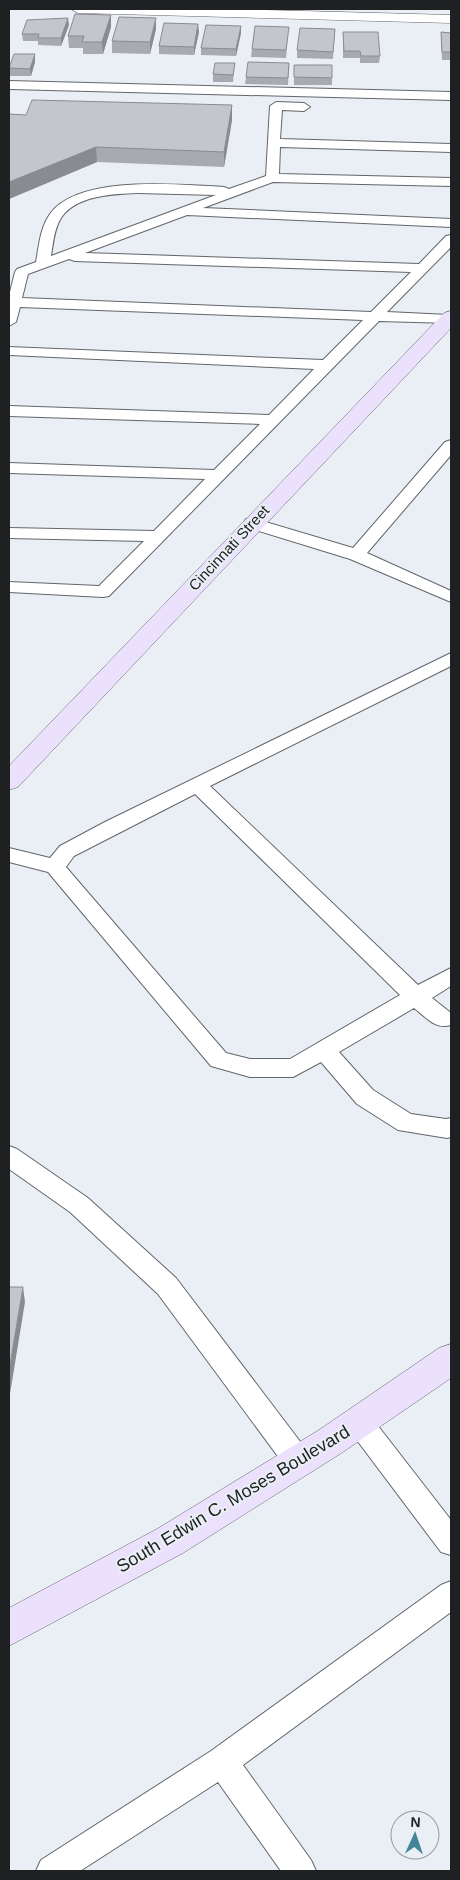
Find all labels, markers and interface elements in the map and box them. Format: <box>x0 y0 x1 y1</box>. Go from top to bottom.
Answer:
street label: Cincinnati Street <box>185 501 273 594</box>
street label: South Edwin C. Moses Boulevard <box>113 1421 353 1577</box>
north arrow <box>390 1810 440 1860</box>
text: N <box>410 1814 421 1830</box>

